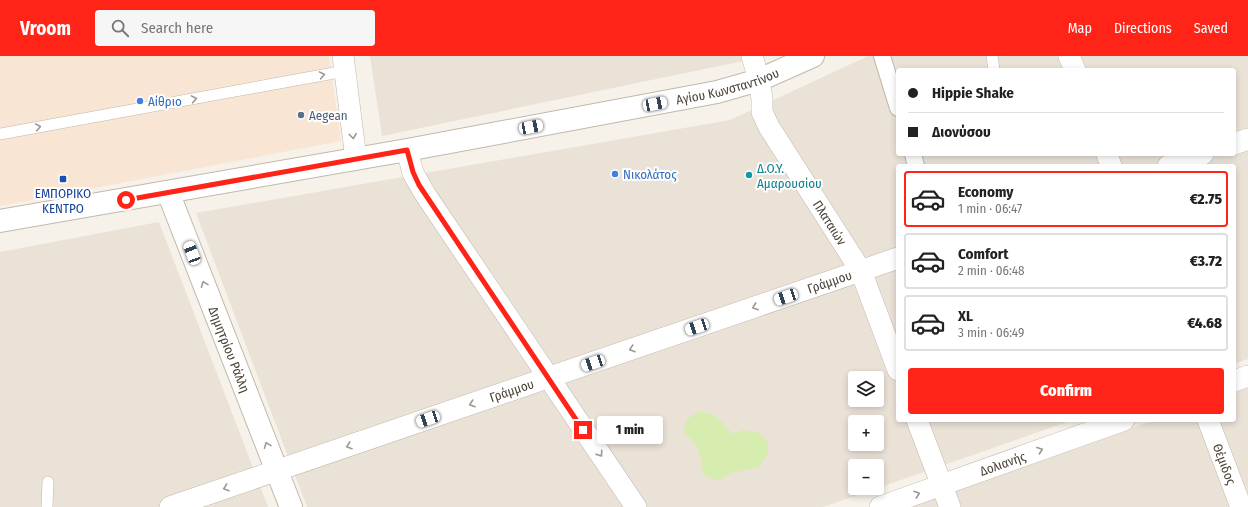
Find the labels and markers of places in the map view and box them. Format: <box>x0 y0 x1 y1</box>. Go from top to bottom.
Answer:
place label: Αίθριο <box>148 94 182 109</box>
marker: Αίθριο <box>135 96 145 106</box>
place label: Aegean <box>309 108 348 123</box>
marker: Aegean <box>296 110 306 120</box>
place label: Δ.Ο.Υ. Αμαρουσίου <box>757 161 822 191</box>
place label: Νικολάτος <box>623 167 677 182</box>
marker: Νικολάτος <box>610 169 620 179</box>
marker: Δ.Ο.Υ. Αμαρουσίου <box>744 170 754 180</box>
marker: ΕΜΠΟΡΙΚΟ ΚΕΝΤΡΟ <box>58 174 68 184</box>
place label: ΕΜΠΟΡΙΚΟ ΚΕΝΤΡΟ <box>35 186 91 216</box>

